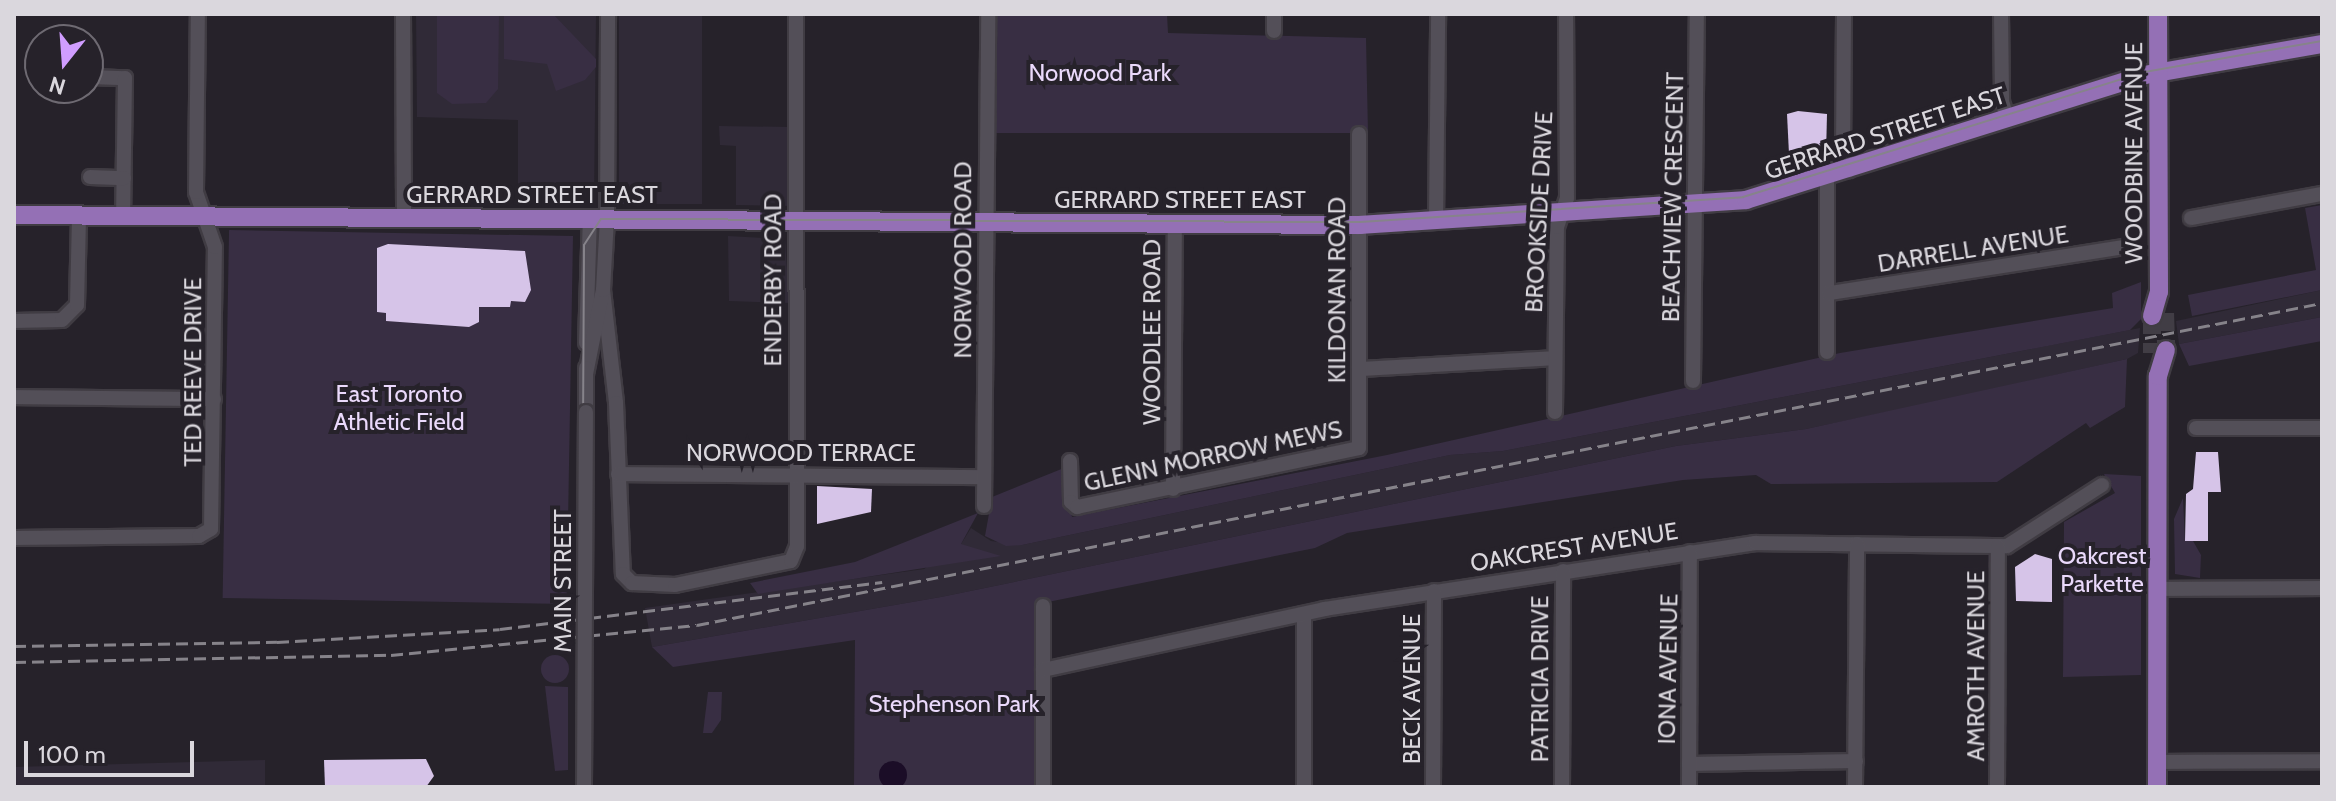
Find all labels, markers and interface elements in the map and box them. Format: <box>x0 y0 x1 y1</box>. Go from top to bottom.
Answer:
north arrow <box>24 24 104 104</box>
street label: WOODBINE AVENUE <box>2120 42 2148 264</box>
park label: Norwood Park <box>1029 59 1171 87</box>
text: N <box>46 70 69 101</box>
street label: BEACHVIEW CRESCENT <box>1656 72 1690 322</box>
street label: GERRARD STREET EAST <box>1761 80 2009 186</box>
street label: BROOKSIDE DRIVE <box>1519 111 1559 313</box>
street label: NORWOOD ROAD <box>949 161 977 359</box>
street label: GERRARD STREET EAST <box>406 181 658 209</box>
street label: GERRARD STREET EAST <box>1054 186 1306 214</box>
street label: ENDERBY ROAD <box>759 193 787 367</box>
street label: KILDONAN ROAD <box>1323 197 1351 383</box>
street label: DARRELL AVENUE <box>1876 220 2070 278</box>
street label: WOODLEE ROAD <box>1138 239 1166 425</box>
street label: TED REEVE DRIVE <box>179 277 207 467</box>
park label: East Toronto Athletic Field <box>333 380 465 436</box>
street label: GLENN MORROW MEWS <box>1081 415 1345 497</box>
street label: NORWOOD TERRACE <box>686 439 916 467</box>
street label: MAIN STREET <box>549 509 577 653</box>
street label: OAKCREST AVENUE <box>1468 516 1680 578</box>
park label: Oakcrest Parkette <box>2058 542 2146 598</box>
street label: AMROTH AVENUE <box>1962 571 1990 761</box>
street label: IONA AVENUE <box>1652 593 1684 745</box>
street label: PATRICIA DRIVE <box>1526 596 1554 762</box>
street label: BECK AVENUE <box>1398 614 1426 764</box>
park label: Stephenson Park <box>868 690 1040 718</box>
scale bar <box>28 725 198 775</box>
text: 100 m <box>38 740 106 769</box>

